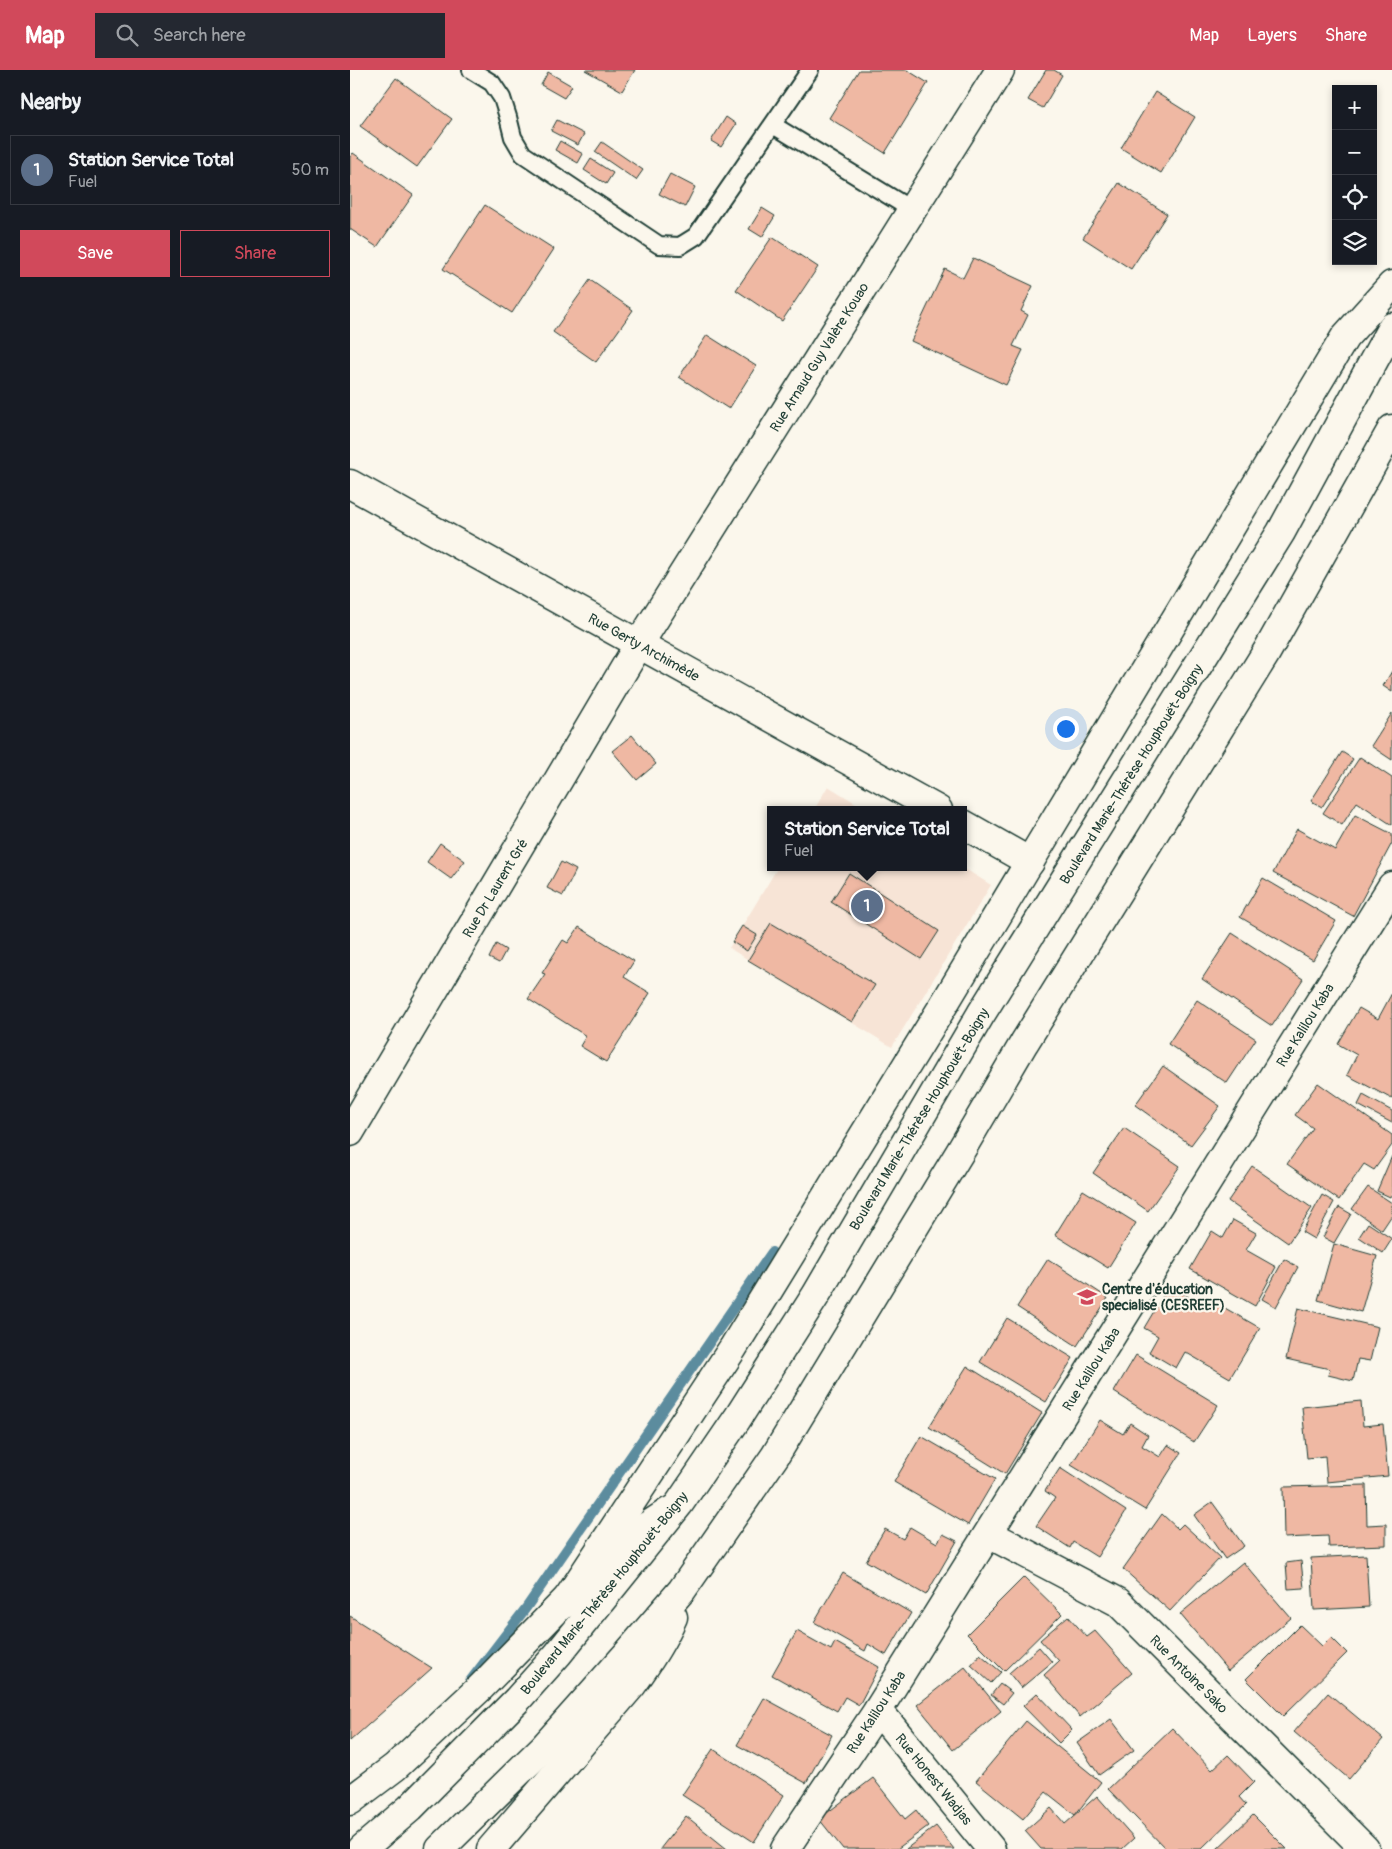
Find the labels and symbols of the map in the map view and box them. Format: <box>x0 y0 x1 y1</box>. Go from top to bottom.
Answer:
street label: Rue Arnaud Guy Valère Kouao <box>766 279 873 435</box>
street label: Rue Gerty Archimède <box>585 610 703 685</box>
street label: Boulevard Marie-Thérèse Houphouët-Boigny <box>1056 661 1207 887</box>
your location <box>1053 716 1079 742</box>
street label: Rue Dr Laurent Gré <box>459 836 532 941</box>
pin: 1 <box>851 887 883 925</box>
street label: Rue Kalilou Kaba <box>1273 980 1338 1070</box>
street label: Boulevard Marie-Thérèse Houphouët-Boigny <box>846 1005 993 1234</box>
place label: Centre d'éducation specialisé (CESREEF) <box>1102 1281 1225 1314</box>
school or university icon: Centre d'éducation specialisé (CESREEF) <box>1076 1286 1098 1308</box>
street label: Rue Kalilou Kaba <box>1059 1324 1124 1414</box>
street label: Boulevard Marie-Thérèse Houphouët-Boigny <box>517 1488 692 1698</box>
street label: Rue Antoine Sako <box>1146 1632 1232 1717</box>
street label: Rue Kalilou Kaba <box>843 1668 909 1757</box>
street label: Rue Honest Wadjas <box>892 1730 976 1829</box>

